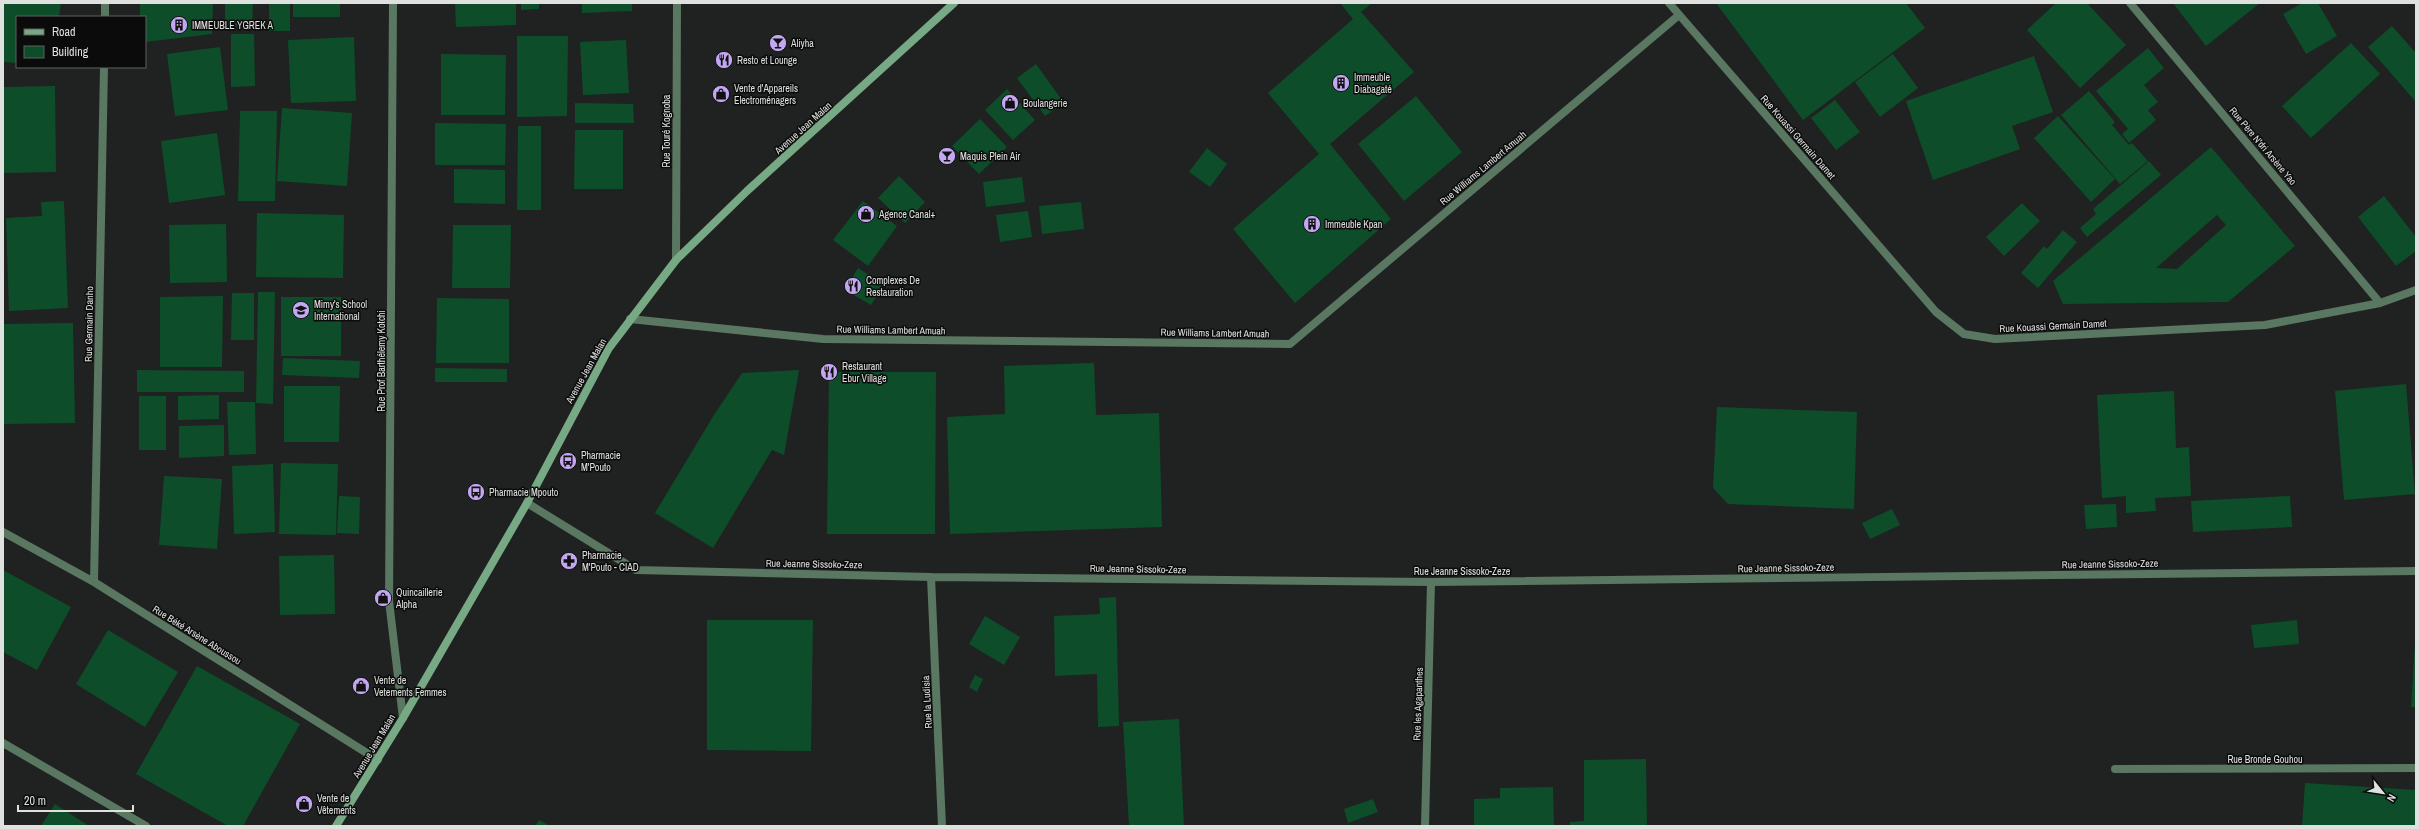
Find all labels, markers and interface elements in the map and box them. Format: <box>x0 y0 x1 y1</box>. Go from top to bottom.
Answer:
building icon: IMMEUBLE YGREK A <box>169 15 189 35</box>
legend <box>16 16 146 68</box>
place label: IMMEUBLE YGREK A <box>192 19 274 32</box>
text: Road <box>52 24 76 40</box>
bar icon: Aliyha <box>768 33 788 53</box>
place label: Aliyha <box>790 37 814 50</box>
text: Building <box>52 44 89 60</box>
restaurant icon: Resto et Lounge <box>714 50 734 70</box>
place label: Resto et Lounge <box>737 54 798 67</box>
place label: Immeuble Diabagaté <box>1354 71 1392 96</box>
building icon: Immeuble Diabagaté <box>1331 73 1351 93</box>
place label: Vente d'Appareils Electroménagers <box>734 82 798 107</box>
shop icon: Vente d'Appareils Electroménagers <box>711 84 731 104</box>
street label: Rue Kouassi Germain Damet <box>1758 92 1839 182</box>
shop icon: Boulangerie <box>1000 93 1020 113</box>
street label: Rue Touré Kognoba <box>660 94 673 167</box>
place label: Boulangerie <box>1023 97 1068 110</box>
street label: Avenue Jean Malan <box>771 99 834 158</box>
street label: Rue Père N'dri Arsène Yao <box>2227 104 2300 188</box>
street label: Rue Williams Lambert Amuah <box>1437 128 1529 208</box>
bar icon: Maquis Plein Air <box>937 146 957 166</box>
place label: Maquis Plein Air <box>960 150 1020 163</box>
shop icon: Agence Canal+ <box>856 204 876 224</box>
place label: Agence Canal+ <box>878 208 936 221</box>
building icon: Immeuble Kpan <box>1302 214 1322 234</box>
place label: Immeuble Kpan <box>1325 218 1382 231</box>
place label: Complexes De Restauration <box>866 274 920 299</box>
restaurant icon: Complexes De Restauration <box>843 276 863 296</box>
street label: Rue Germain Danho <box>82 286 96 362</box>
place label: Mimy's School International <box>314 298 367 323</box>
school or university icon: Mimy's School International <box>291 300 311 320</box>
street label: Rue Prof Barthélemy Kotchi <box>375 310 388 412</box>
street label: Rue Kouassi Germain Damet <box>1999 317 2108 335</box>
street label: Rue Williams Lambert Amuah <box>836 323 946 337</box>
street label: Rue Williams Lambert Amuah <box>1160 326 1270 340</box>
street label: Avenue Jean Malan <box>562 336 609 407</box>
place label: Restaurant Ebur Village <box>842 360 887 385</box>
restaurant icon: Restaurant Ebur Village <box>819 362 839 382</box>
place label: Pharmacie M'Pouto <box>581 449 621 474</box>
bus stop icon: Pharmacie M'Pouto <box>558 451 578 471</box>
bus stop icon: Pharmacie Mpouto <box>466 482 486 502</box>
place label: Pharmacie Mpouto <box>489 486 559 499</box>
place label: Pharmacie M'Pouto - CIAD <box>582 549 639 574</box>
pharmacy icon: Pharmacie M'Pouto - CIAD <box>559 551 579 571</box>
street label: Rue Jeanne Sissoko-Zeze <box>766 557 863 571</box>
street label: Rue Jeanne Sissoko-Zeze <box>2062 557 2159 571</box>
street label: Rue Jeanne Sissoko-Zeze <box>1738 561 1835 575</box>
street label: Rue Jeanne Sissoko-Zeze <box>1090 562 1187 576</box>
street label: Rue Jeanne Sissoko-Zeze <box>1414 565 1511 578</box>
place label: Quincaillerie Alpha <box>395 586 443 611</box>
shop icon: Quincaillerie Alpha <box>373 588 393 608</box>
street label: Rue Béké Arsène Aboussou <box>150 602 244 668</box>
street label: Rue les Agapanthes <box>1410 667 1426 741</box>
place label: Vente de Vetements Femmes <box>374 674 447 699</box>
street label: Rue la Ludisia <box>919 675 935 729</box>
shop icon: Vente de Vetements Femmes <box>351 676 371 696</box>
street label: Avenue Jean Malan <box>349 712 398 781</box>
street label: Rue Bronde Gouhou <box>2227 753 2303 766</box>
north arrow <box>2363 773 2403 813</box>
scale bar <box>18 787 133 813</box>
place label: Vente de Vêtements <box>317 792 356 817</box>
text: N <box>2384 792 2399 804</box>
text: 20 m <box>24 793 46 809</box>
shop icon: Vente de Vêtements <box>294 794 314 814</box>

